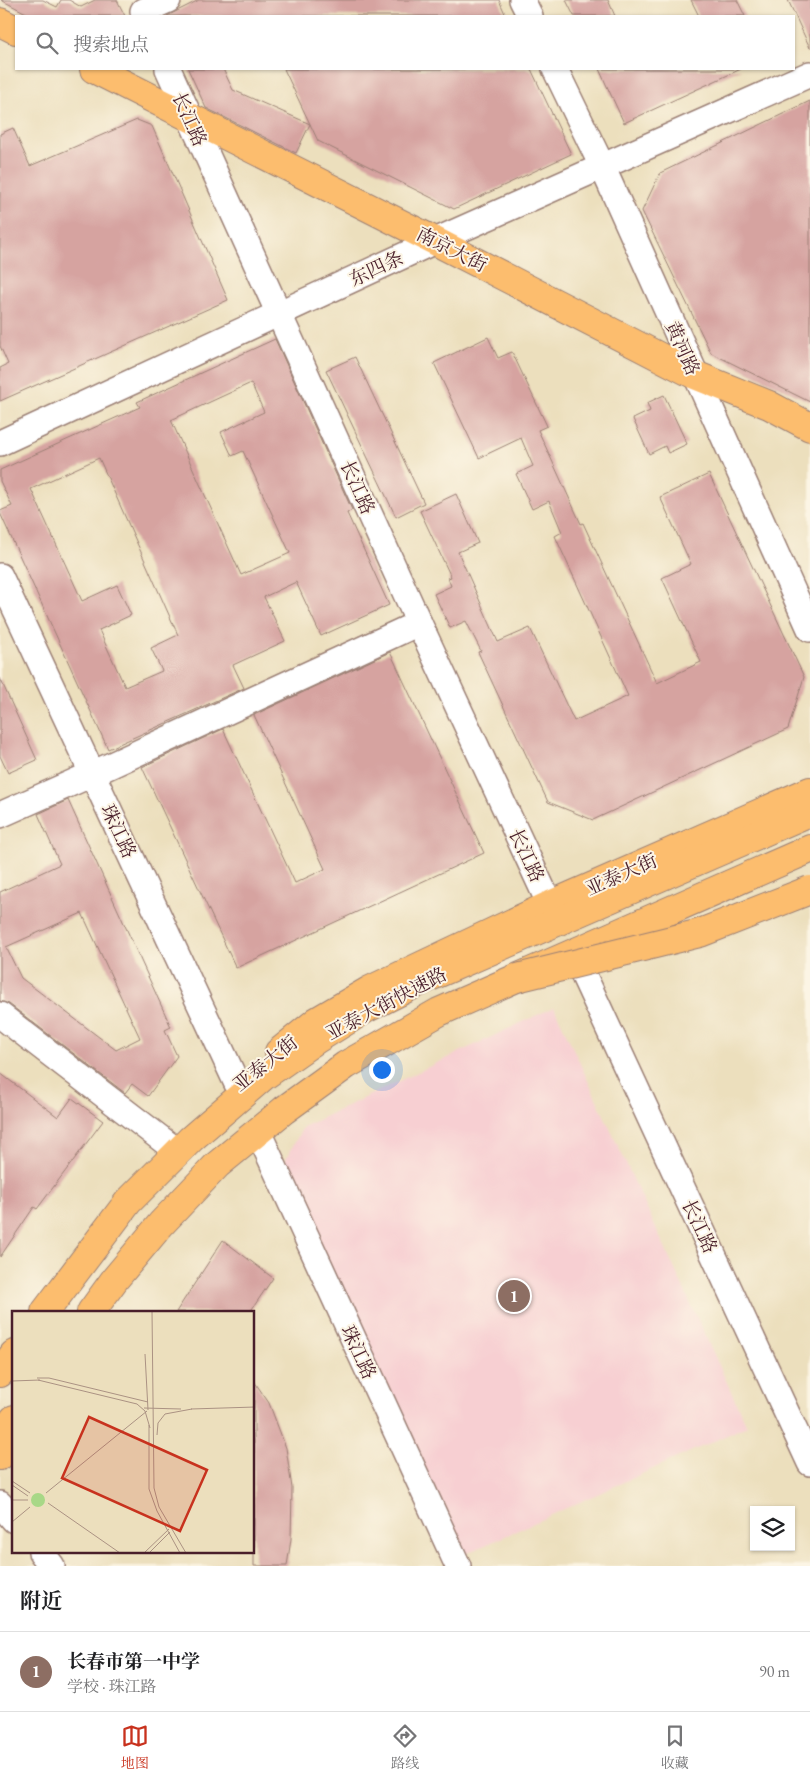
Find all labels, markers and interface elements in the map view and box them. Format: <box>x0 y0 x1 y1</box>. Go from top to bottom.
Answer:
search box <box>15 15 795 70</box>
icon: search <box>33 29 61 57</box>
text: 搜索地点 <box>73 32 149 57</box>
street label: 长江路 <box>167 88 213 150</box>
street label: 南京大街 <box>412 221 491 278</box>
street label: 东四条 <box>345 245 407 292</box>
street label: 黄河路 <box>660 317 706 379</box>
street label: 长江路 <box>335 456 381 518</box>
street label: 珠江路 <box>95 800 142 862</box>
street label: 长江路 <box>503 824 550 886</box>
street label: 亚泰大街 <box>581 848 661 901</box>
street label: 亚泰大街快速路 <box>322 961 451 1046</box>
street label: 亚泰大街 <box>228 1030 303 1097</box>
your location <box>369 1057 395 1083</box>
street label: 长江路 <box>676 1195 723 1257</box>
pin: 1 <box>498 1277 530 1315</box>
inset map <box>12 1311 255 1554</box>
street label: 珠江路 <box>335 1321 382 1383</box>
map controls <box>750 1506 795 1551</box>
button: layers <box>750 1506 795 1551</box>
text: 附近 <box>20 1587 62 1614</box>
text: 长春市第一中学 <box>67 1649 200 1674</box>
text: 1 <box>32 1661 40 1682</box>
text: 90 m <box>759 1661 790 1682</box>
text: 学校 · 珠江路 <box>67 1676 157 1697</box>
tab: 地图 <box>121 1722 149 1772</box>
tab: 路线 <box>391 1722 419 1772</box>
tab: 收藏 <box>661 1722 689 1772</box>

